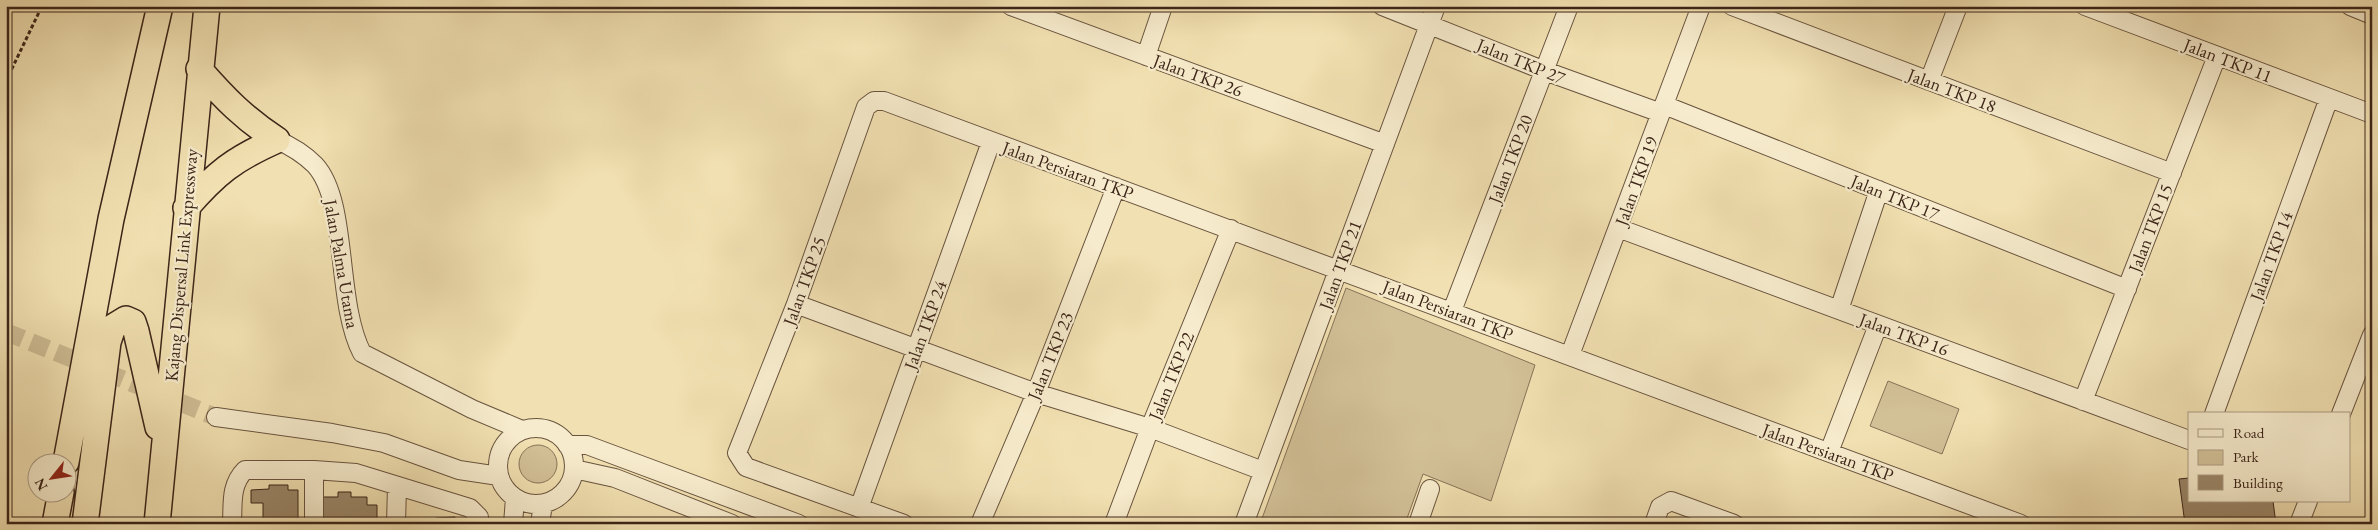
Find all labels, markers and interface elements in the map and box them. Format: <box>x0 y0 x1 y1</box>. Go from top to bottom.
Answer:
street label: Jalan TKP 27 <box>1472 32 1569 89</box>
street label: Jalan TKP 11 <box>2179 32 2276 87</box>
street label: Jalan TKP 26 <box>1148 48 1246 102</box>
street label: Jalan TKP 18 <box>1903 62 2000 117</box>
street label: Jalan TKP 20 <box>1482 111 1538 208</box>
street label: Jalan TKP 19 <box>1609 133 1663 231</box>
street label: Jalan Persiaran TKP <box>997 135 1137 204</box>
street label: Kajang Dispersal Link Expressway <box>159 147 203 382</box>
street label: Jalan TKP 17 <box>1846 168 1943 225</box>
street label: Jalan TKP 15 <box>2122 180 2177 277</box>
street label: Jalan Palma Utama <box>319 196 365 331</box>
street label: Jalan TKP 14 <box>2244 208 2298 306</box>
street label: Jalan TKP 21 <box>1313 217 1367 315</box>
street label: Jalan TKP 25 <box>777 233 831 331</box>
street label: Jalan Persiaran TKP <box>1378 274 1517 345</box>
street label: Jalan TKP 24 <box>898 277 952 375</box>
street label: Jalan TKP 16 <box>1854 307 1952 361</box>
street label: Jalan TKP 23 <box>1021 309 1078 405</box>
street label: Jalan TKP 22 <box>1142 328 1199 425</box>
legend <box>2188 412 2350 502</box>
street label: Jalan Persiaran TKP <box>1757 417 1897 486</box>
text: Road <box>2233 423 2265 442</box>
text: Park <box>2233 447 2260 466</box>
north arrow <box>28 452 78 502</box>
text: Building <box>2233 473 2283 492</box>
text: N <box>30 475 51 494</box>

